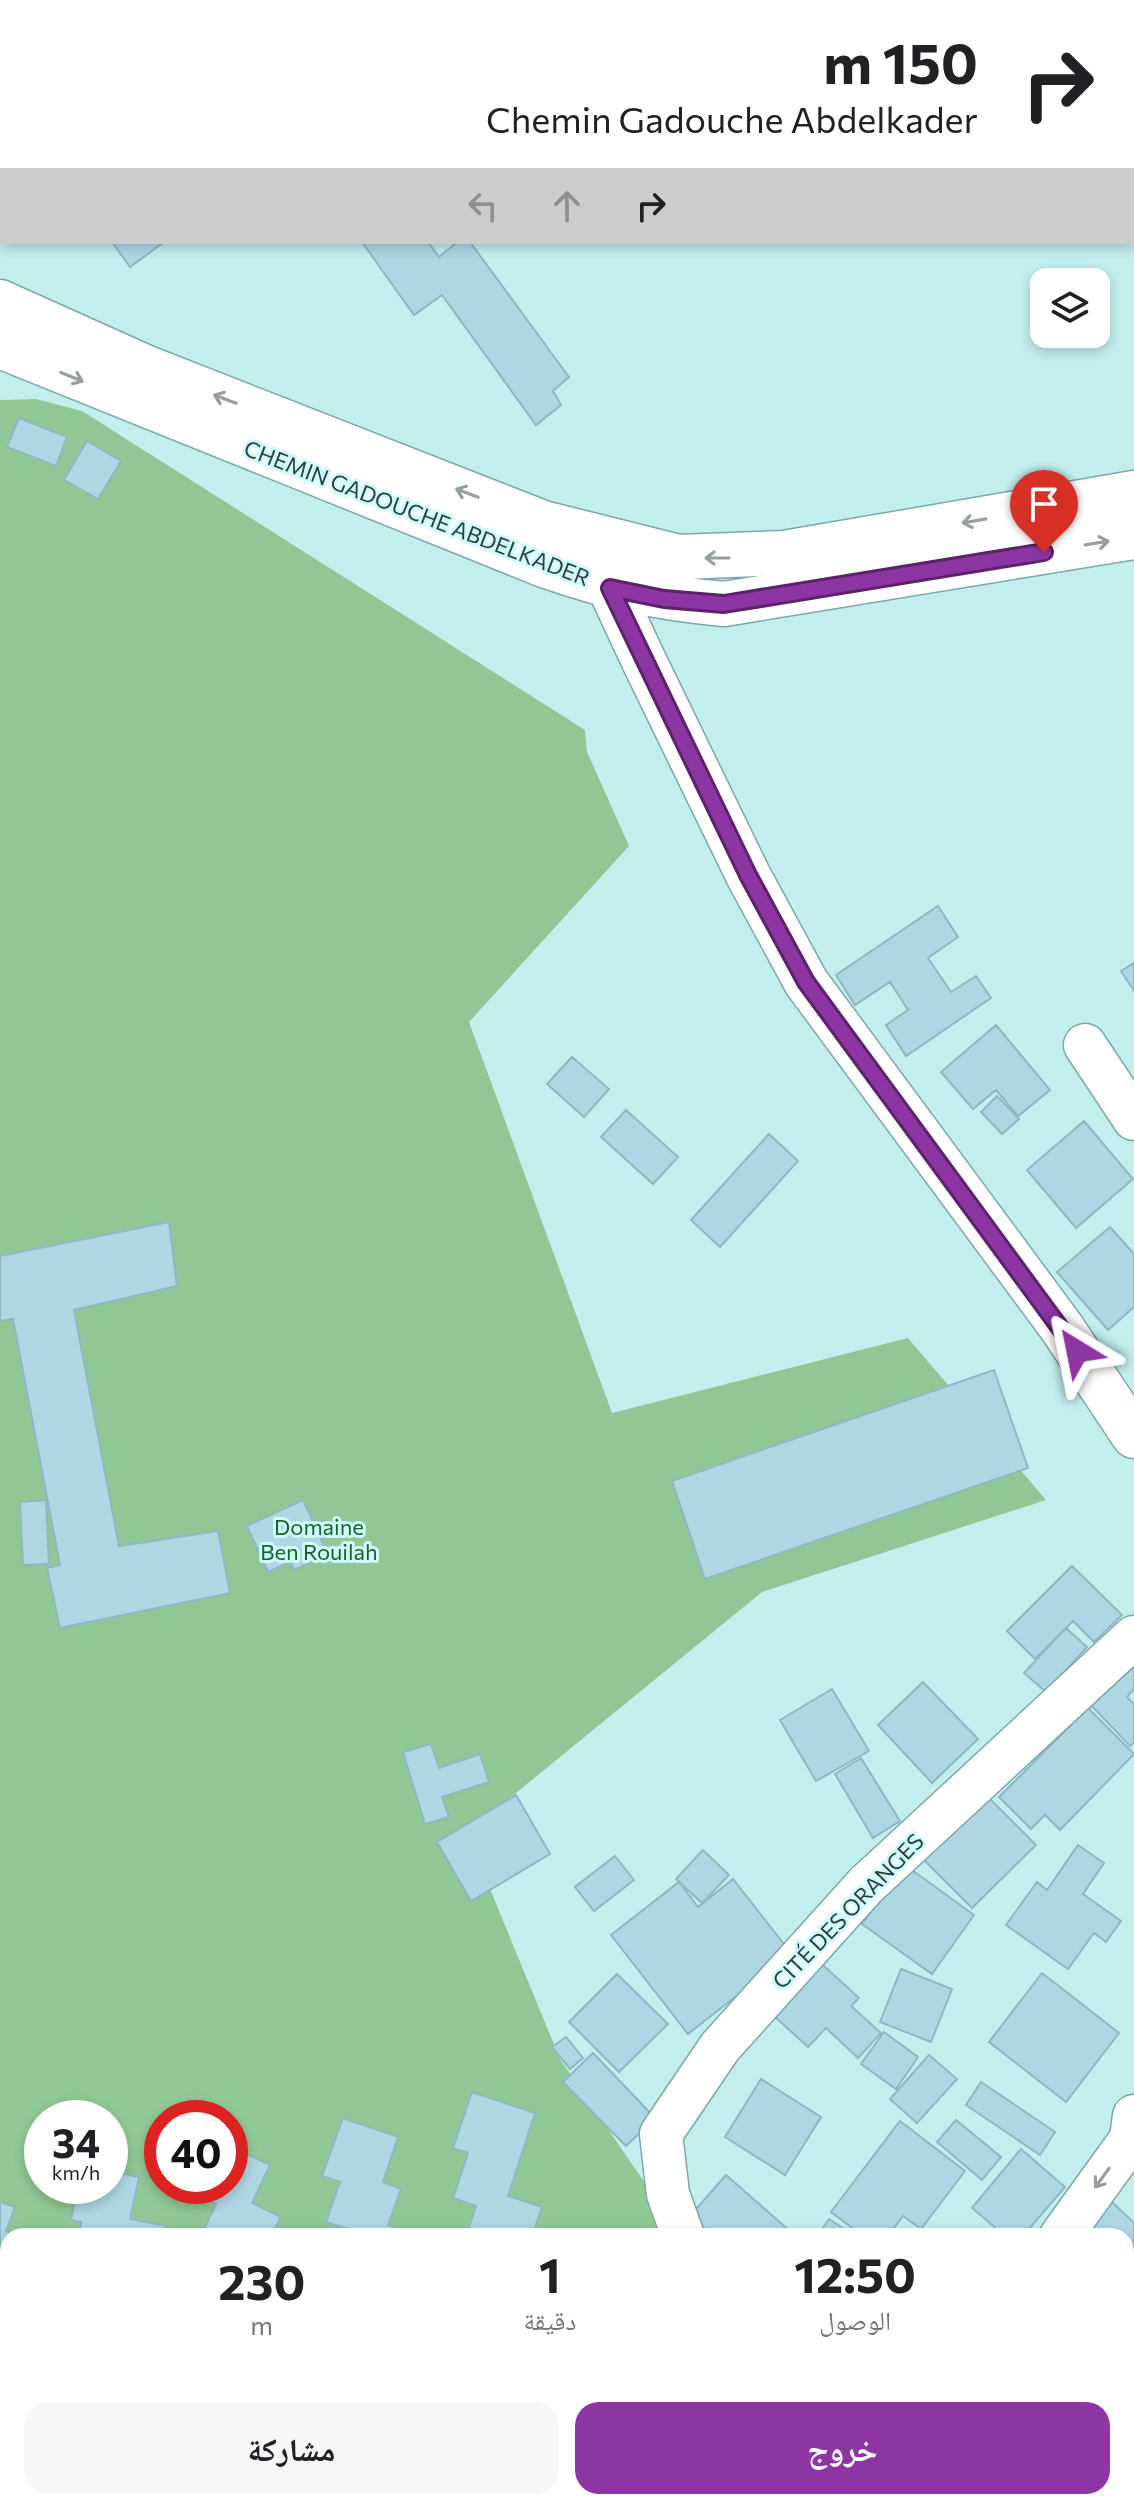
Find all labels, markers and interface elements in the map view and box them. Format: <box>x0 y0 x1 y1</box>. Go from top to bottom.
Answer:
text: 150 m <box>823 27 978 96</box>
icon: right <box>1006 32 1110 136</box>
text: Chemin Gadouche Abdelkader <box>486 96 978 140</box>
icon: left <box>461 184 505 228</box>
icon: ahead <box>545 184 589 228</box>
icon: right <box>629 184 673 228</box>
map controls <box>1030 268 1110 348</box>
button: layers <box>1030 268 1110 348</box>
one-way arrow <box>59 371 83 385</box>
one-way arrow <box>213 391 238 405</box>
street label: CHEMIN GADOUCHE ABDELKADER <box>240 434 594 591</box>
pin <box>1010 470 1078 552</box>
icon: arrive <box>1022 482 1066 526</box>
one-way arrow <box>455 485 480 499</box>
one-way arrow <box>962 514 988 529</box>
one-way arrow <box>1084 534 1110 549</box>
one-way arrow <box>704 550 731 566</box>
position arrow <box>1035 1309 1119 1393</box>
park label: Domaine Ben Rouilah <box>260 1513 378 1565</box>
street label: CITÉ DES ORANGES <box>767 1827 929 1994</box>
speed limit sign: 40 <box>144 2100 248 2204</box>
text: 34 <box>52 2117 100 2166</box>
text: km/h <box>52 2160 100 2184</box>
one-way arrow <box>1094 2167 1111 2188</box>
text: 1 <box>539 2244 561 2303</box>
text: 12:50 <box>794 2244 916 2303</box>
text: 230 <box>218 2251 305 2310</box>
text: دقيقة <box>523 2304 576 2335</box>
text: الوصول <box>819 2304 891 2335</box>
text: m <box>250 2309 273 2340</box>
button: مشاركة <box>24 2402 559 2494</box>
button: خروج <box>575 2402 1110 2494</box>

